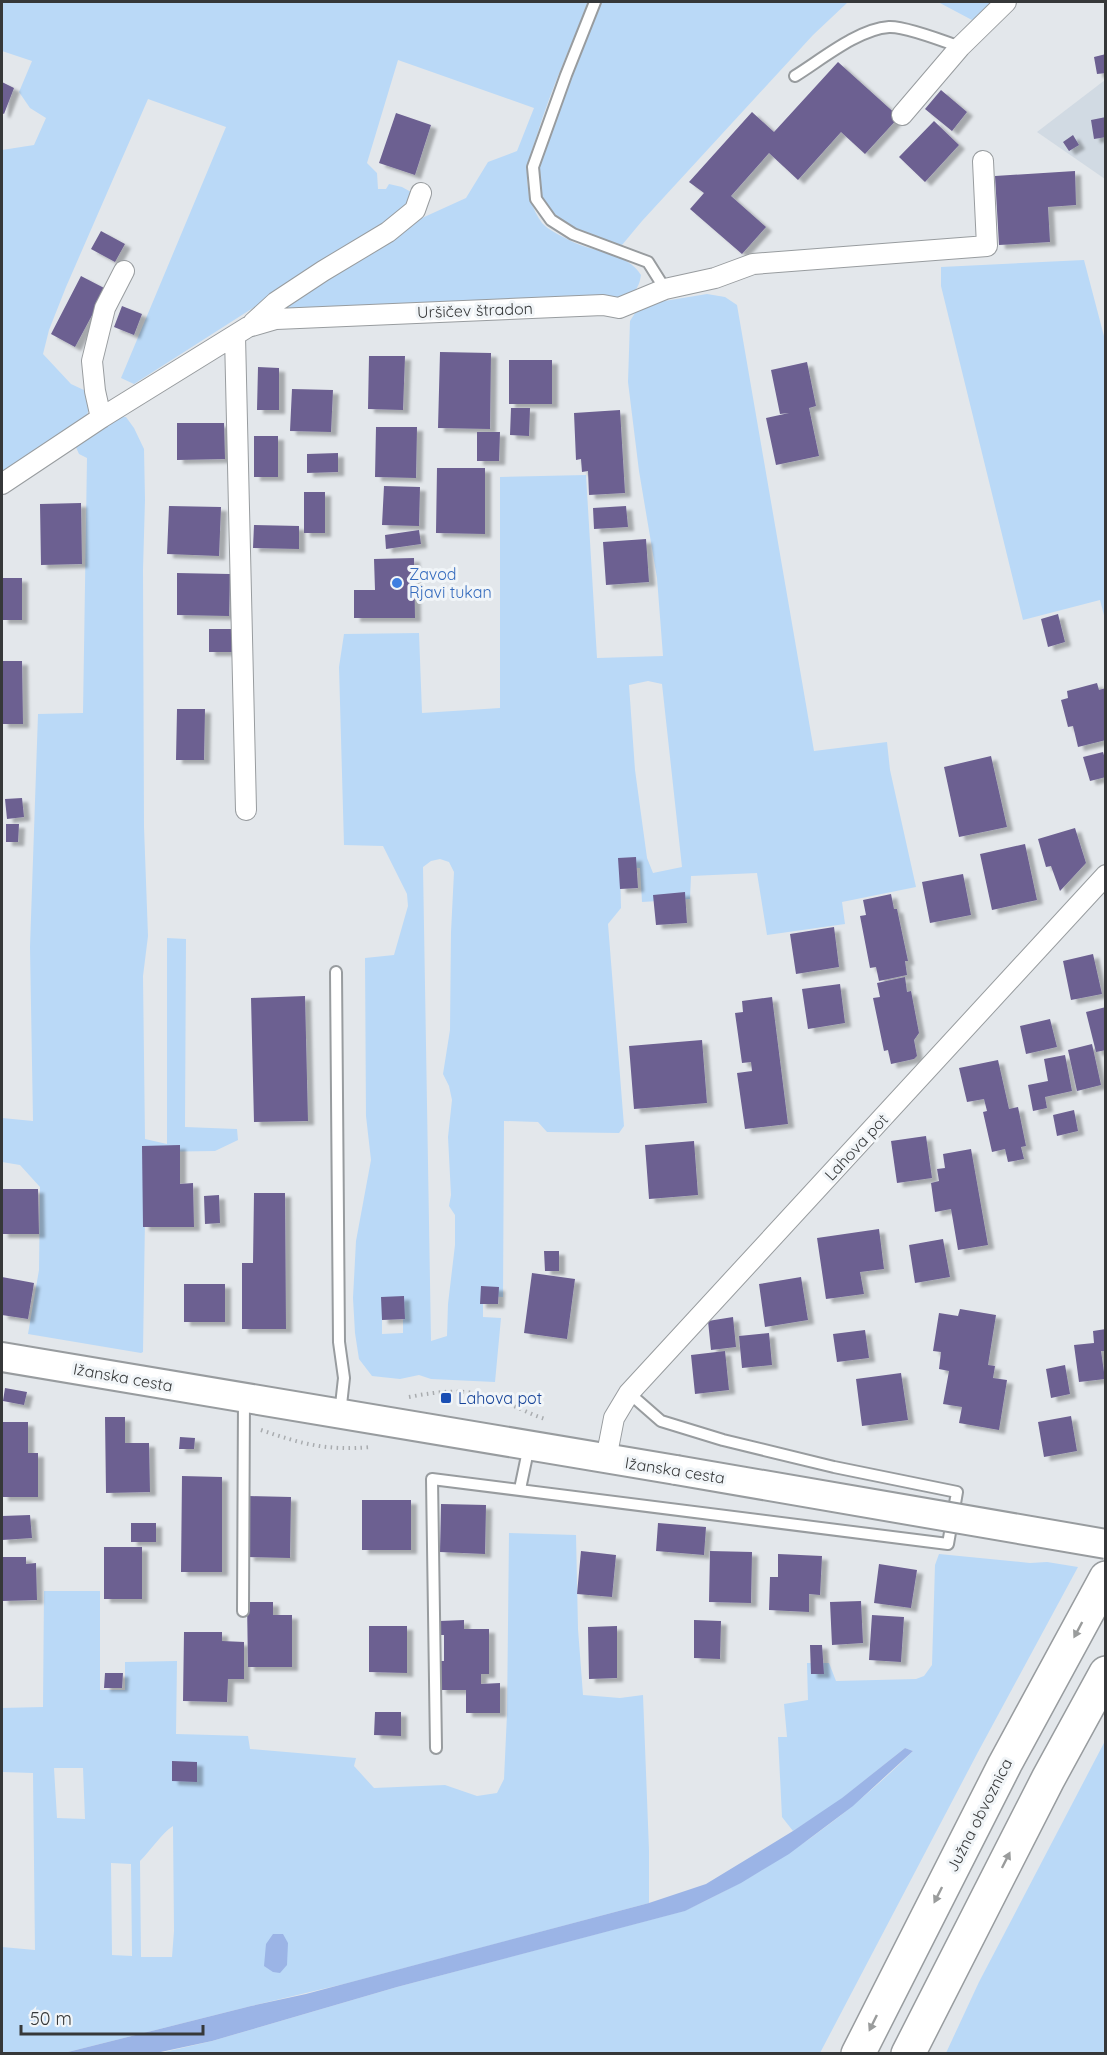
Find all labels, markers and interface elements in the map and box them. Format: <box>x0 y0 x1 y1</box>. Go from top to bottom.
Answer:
street label: Uršičev štradon <box>417 298 533 322</box>
place label: Zavod Rjavi tukan <box>409 564 492 602</box>
marker: Zavod Rjavi tukan <box>390 576 404 590</box>
street label: Lahova pot <box>820 1109 892 1185</box>
street label: Ižanska cesta <box>72 1358 174 1396</box>
place label: Lahova pot <box>458 1388 542 1408</box>
marker: Lahova pot <box>439 1391 453 1405</box>
street label: Ižanska cesta <box>624 1452 726 1488</box>
one-way arrow <box>1073 1622 1083 1639</box>
street label: Južna obvoznica <box>942 1755 1016 1875</box>
one-way arrow <box>1002 1852 1011 1869</box>
one-way arrow <box>933 1887 943 1904</box>
scale bar <box>21 1998 202 2036</box>
text: 50 m <box>30 2007 72 2030</box>
one-way arrow <box>869 2014 878 2031</box>

